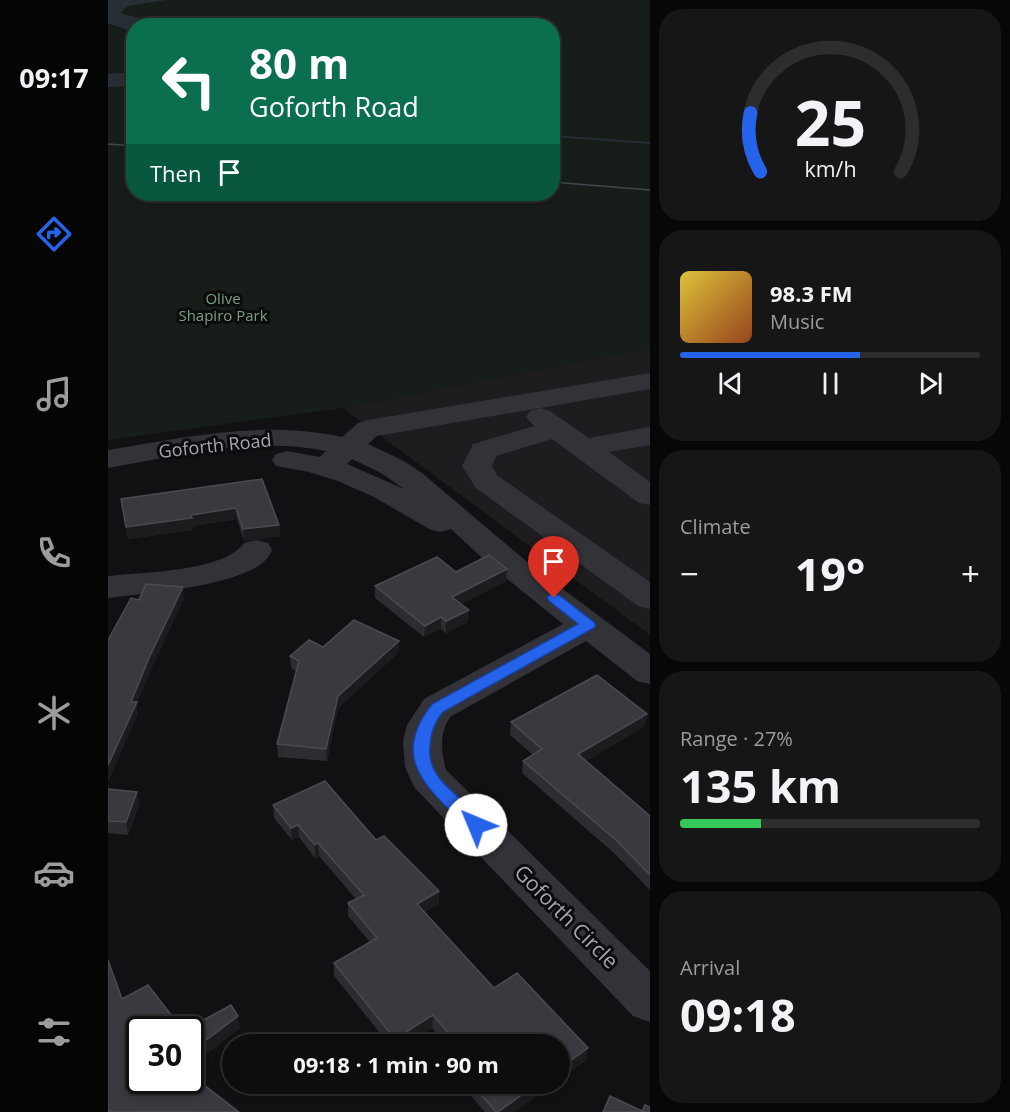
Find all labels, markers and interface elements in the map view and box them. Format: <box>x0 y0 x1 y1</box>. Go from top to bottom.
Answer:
text: 80 m <box>249 34 349 91</box>
icon: left <box>150 42 228 120</box>
text: 09:17 <box>19 59 89 96</box>
text: 25 <box>794 79 866 164</box>
text: Goforth Road <box>249 88 419 125</box>
text: km/h <box>804 154 856 183</box>
icon: arrive <box>213 156 246 189</box>
text: Then <box>150 158 201 188</box>
icon: directions <box>33 213 75 255</box>
text: 98.3 FM <box>770 278 853 308</box>
park label: Olive Shapiro Park <box>178 288 268 325</box>
text: Music <box>770 308 824 335</box>
icon: previous <box>714 367 747 400</box>
icon: pause <box>814 367 847 400</box>
icon: next <box>914 367 947 400</box>
icon: music <box>33 373 75 415</box>
street label: Goforth Road <box>157 427 272 463</box>
text: Climate <box>680 513 751 540</box>
icon: phone <box>33 532 75 574</box>
pin <box>528 536 579 598</box>
text: 19° <box>795 543 865 604</box>
icon: arrive <box>537 545 570 578</box>
text: − <box>680 551 699 596</box>
text: + <box>961 551 980 596</box>
icon: climate <box>33 692 75 734</box>
text: Range · 27% <box>680 725 793 752</box>
text: 135 km <box>680 755 841 816</box>
position arrow <box>444 793 508 857</box>
icon: car <box>33 852 75 894</box>
street label: Goforth Circle <box>509 858 625 974</box>
text: Arrival <box>680 954 740 981</box>
text: 09:18 <box>680 984 796 1045</box>
icon: filters <box>33 1011 75 1053</box>
speed limit sign: 30 <box>126 1016 204 1094</box>
text: 09:18 · 1 min · 90 m <box>293 1049 499 1079</box>

